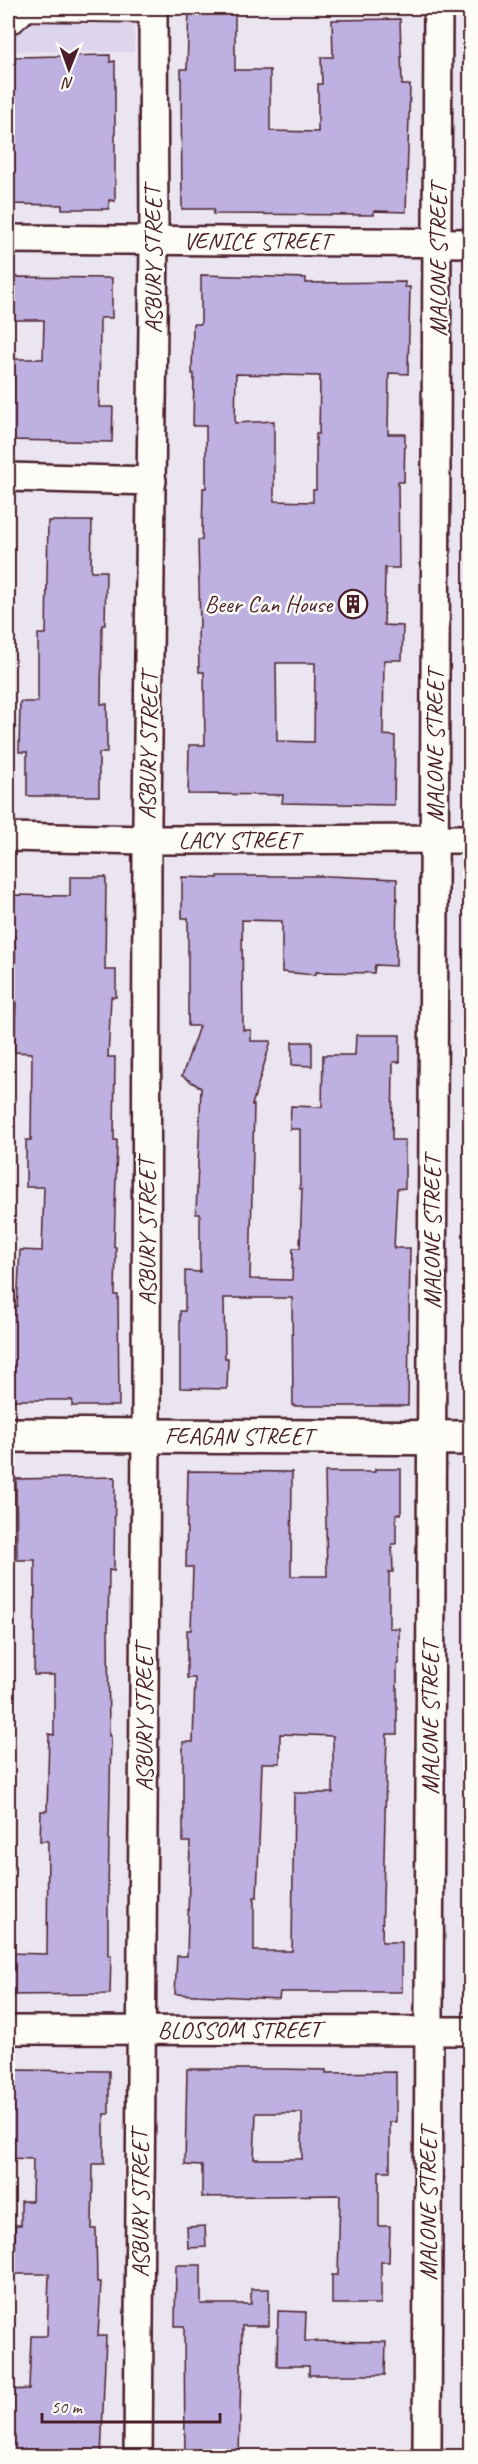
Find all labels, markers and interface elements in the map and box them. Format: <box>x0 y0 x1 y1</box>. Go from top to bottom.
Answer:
north arrow <box>39 39 99 99</box>
text: N <box>61 73 74 93</box>
street label: MALONE STREET <box>423 178 453 337</box>
street label: ASBURY STREET <box>138 181 168 333</box>
street label: VENICE STREET <box>183 226 336 256</box>
building icon: Beer Can House <box>337 588 369 620</box>
place label: Beer Can House <box>205 589 334 619</box>
street label: MALONE STREET <box>420 664 450 823</box>
street label: ASBURY STREET <box>132 666 164 820</box>
street label: LACY STREET <box>178 825 305 855</box>
street label: MALONE STREET <box>417 1150 447 1309</box>
street label: ASBURY STREET <box>132 1153 162 1305</box>
street label: FEAGAN STREET <box>165 1421 318 1451</box>
street label: MALONE STREET <box>415 1636 445 1795</box>
street label: ASBURY STREET <box>129 1639 159 1791</box>
street label: BLOSSOM STREET <box>158 2015 326 2045</box>
street label: MALONE STREET <box>413 2122 443 2281</box>
street label: ASBURY STREET <box>125 2125 155 2277</box>
scale bar <box>42 2386 220 2424</box>
text: 50 m <box>51 2396 84 2418</box>

